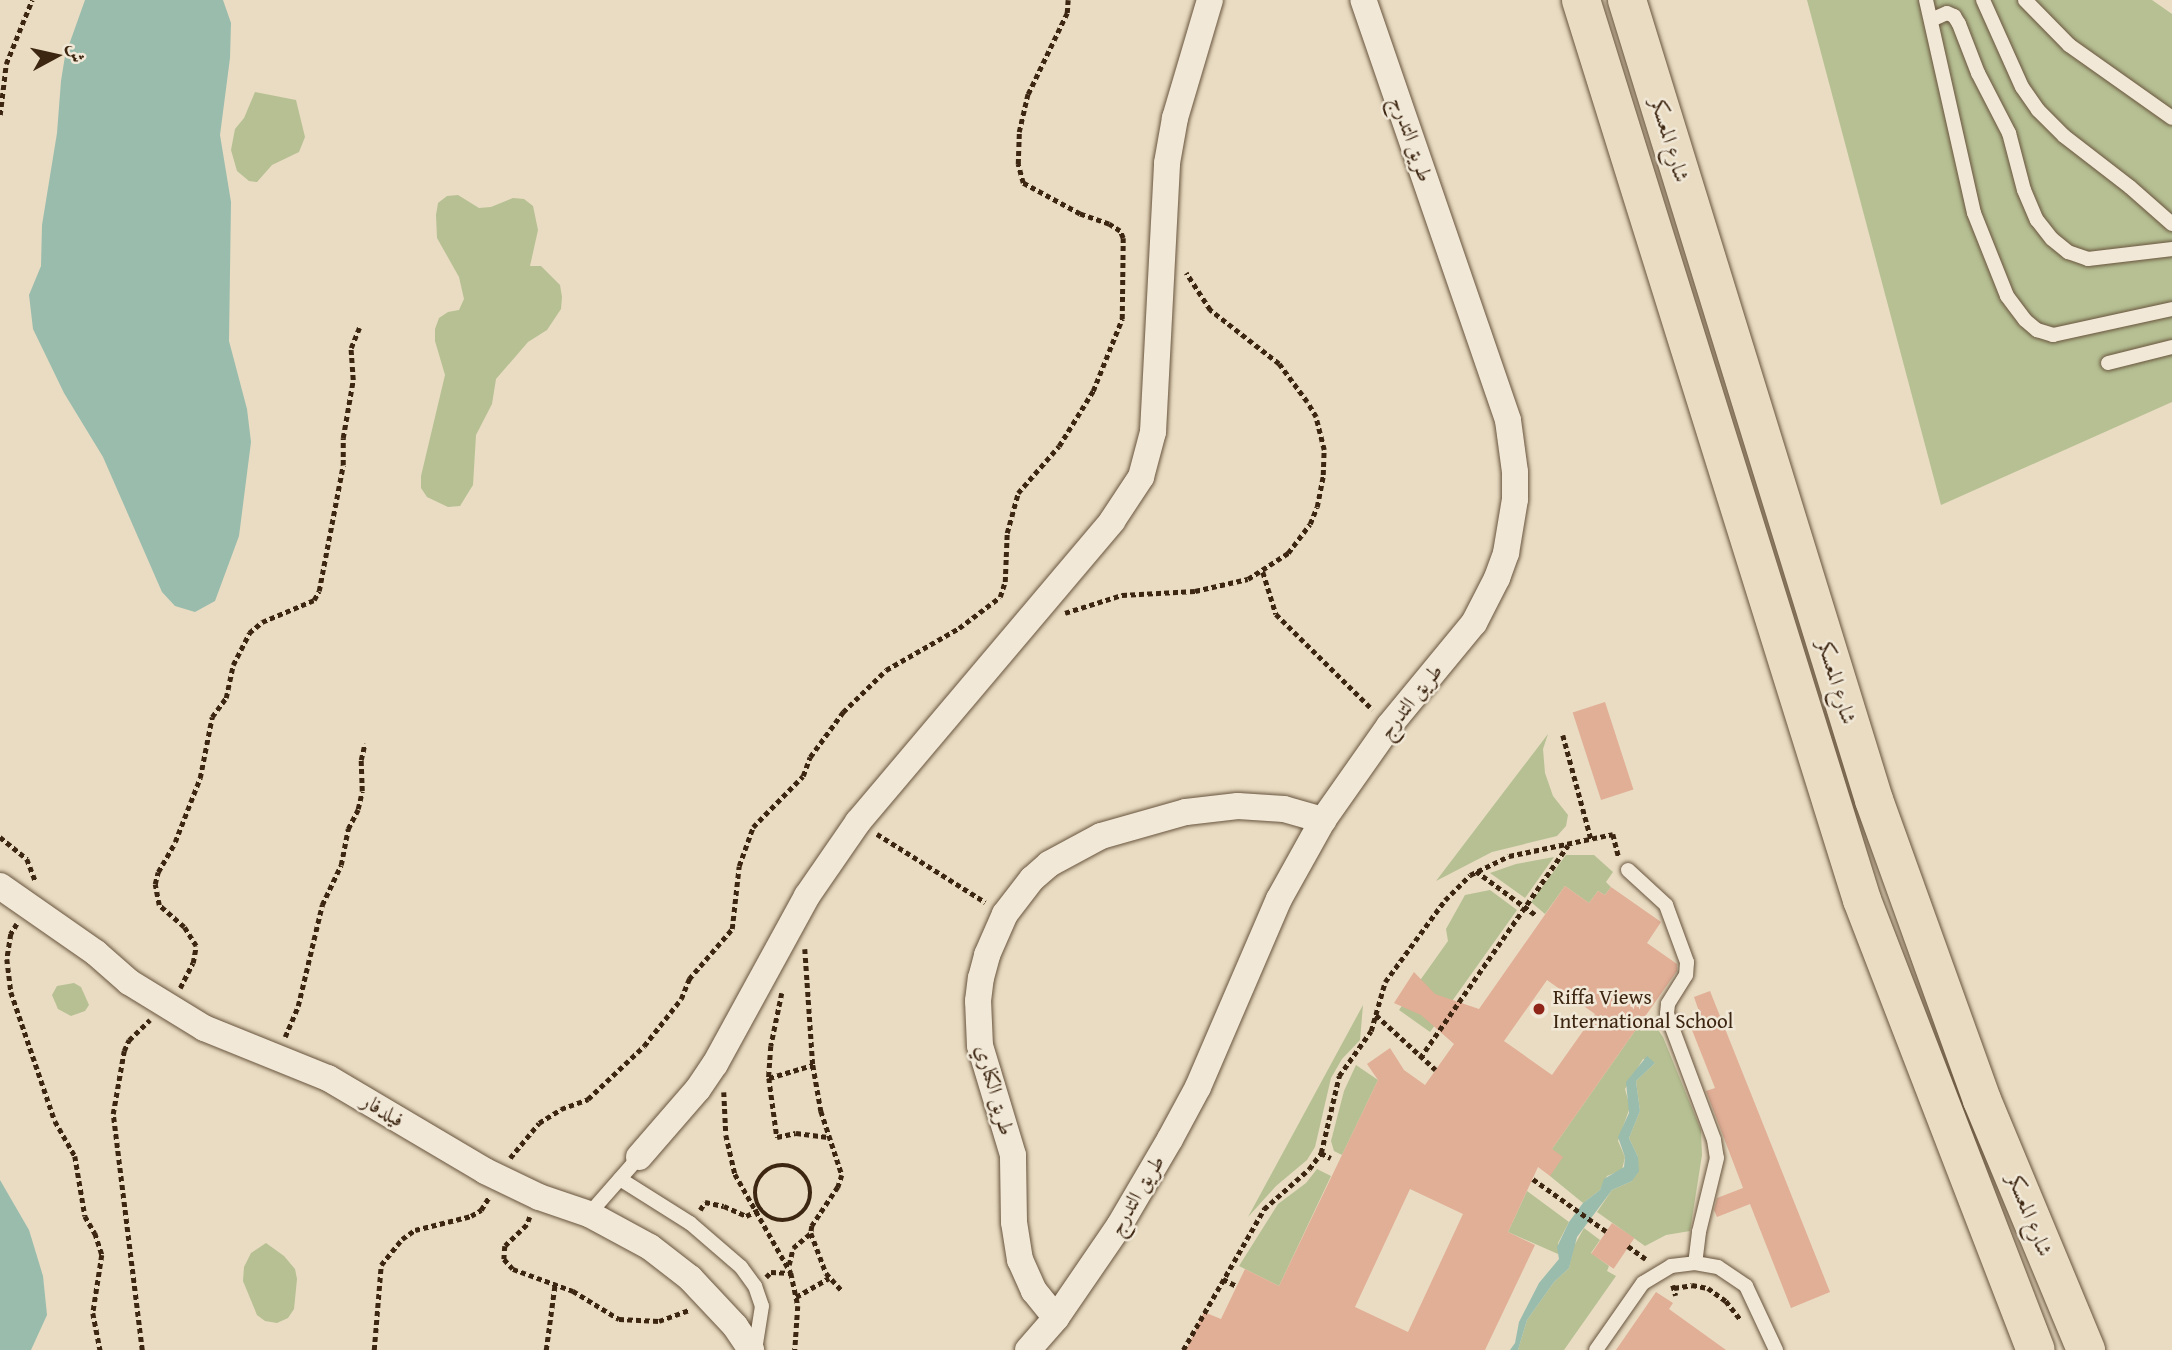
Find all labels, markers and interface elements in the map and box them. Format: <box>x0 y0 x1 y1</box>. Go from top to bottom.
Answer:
north arrow <box>21 21 91 91</box>
text: ش <box>62 42 92 64</box>
street label: طريق التدرج <box>1386 93 1438 185</box>
street label: شارع المعسكر <box>1645 95 1695 185</box>
street label: شارع المعسكر <box>1812 637 1862 727</box>
street label: طريق التدرج <box>1372 659 1448 743</box>
place label: Riffa Views International School <box>1553 984 1734 1034</box>
marker: Riffa Views International School <box>1531 1001 1547 1017</box>
street label: طريق الكناري <box>970 1042 1020 1138</box>
street label: فيلدفار <box>357 1088 409 1132</box>
street label: طريق التدرج <box>1102 1151 1170 1239</box>
street label: شارع المعسكر <box>2002 1170 2058 1260</box>

